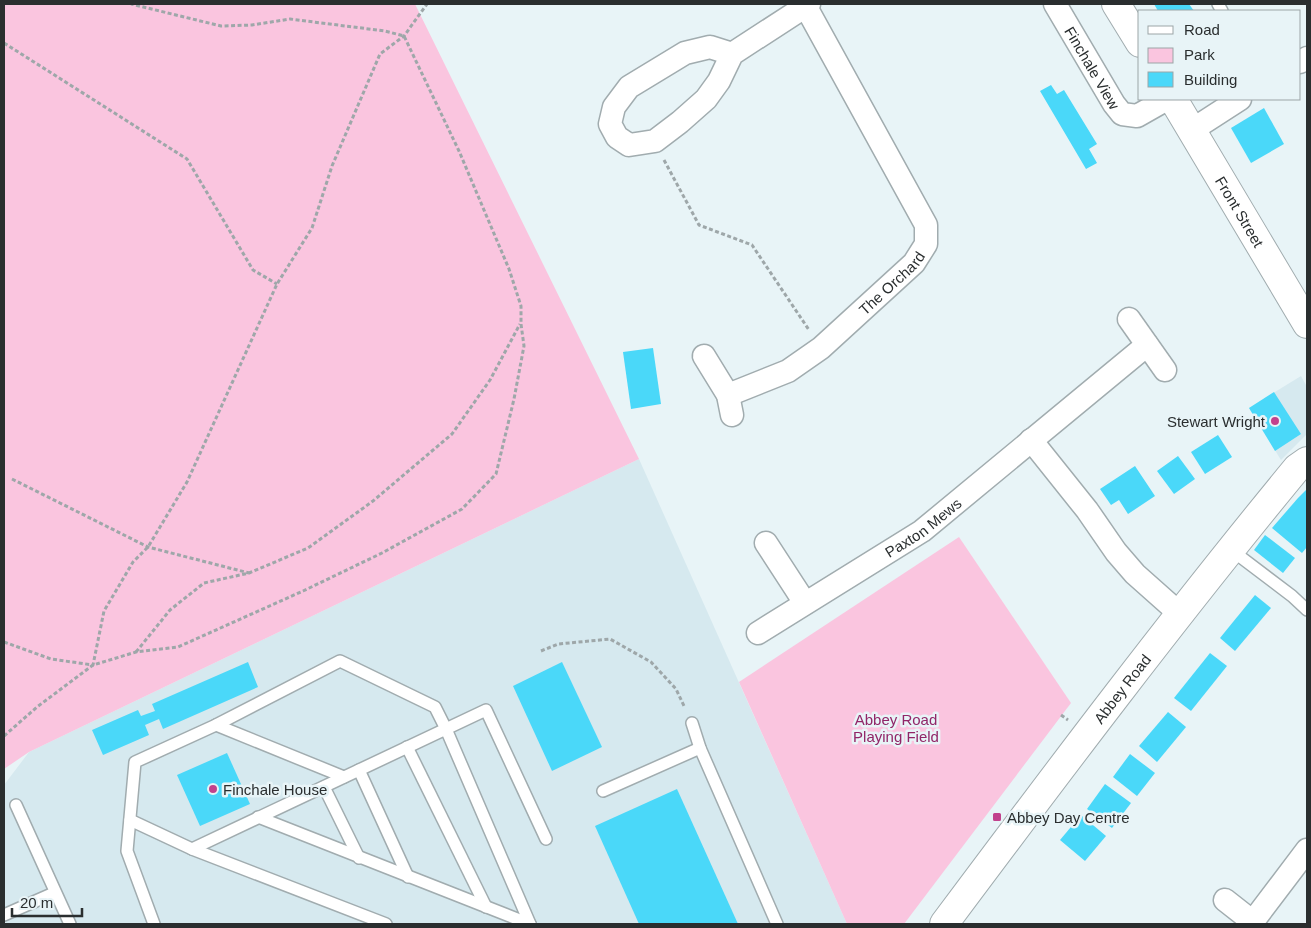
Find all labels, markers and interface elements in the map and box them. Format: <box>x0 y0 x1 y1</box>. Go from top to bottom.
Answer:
legend <box>1138 10 1301 100</box>
text: Road <box>1184 21 1220 38</box>
street label: Finchale View <box>1062 23 1124 112</box>
text: Park <box>1184 46 1215 63</box>
text: Building <box>1184 71 1237 88</box>
street label: Front Street <box>1212 173 1268 251</box>
street label: The Orchard <box>855 248 928 318</box>
place label: Stewart Wright <box>1167 413 1266 430</box>
marker: Stewart Wright <box>1269 415 1281 427</box>
street label: Paxton Mews <box>882 494 964 560</box>
street label: Abbey Road <box>1090 651 1154 727</box>
park label: Abbey Road Playing Field <box>853 711 939 745</box>
place label: Finchale House <box>223 781 327 798</box>
marker: Finchale House <box>207 783 219 795</box>
place label: Abbey Day Centre <box>1007 809 1130 826</box>
marker: Abbey Day Centre <box>991 811 1003 823</box>
scale bar <box>12 886 82 918</box>
text: 20 m <box>20 894 53 911</box>

